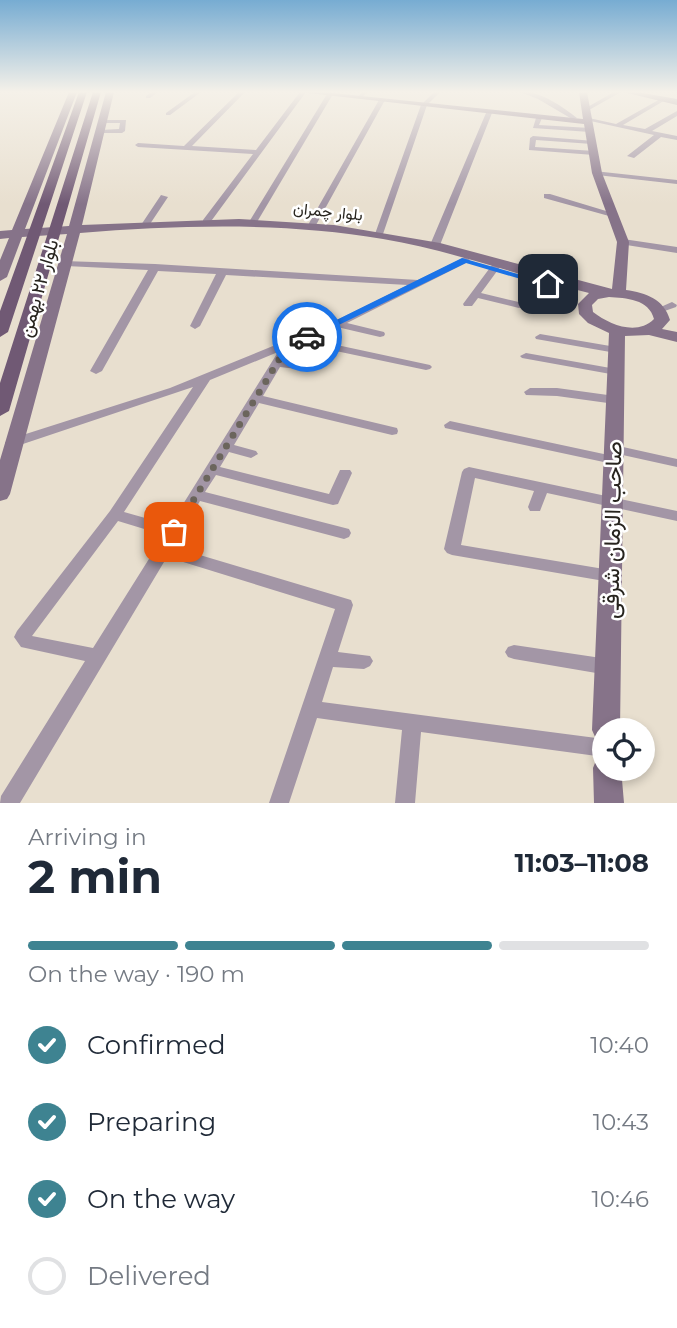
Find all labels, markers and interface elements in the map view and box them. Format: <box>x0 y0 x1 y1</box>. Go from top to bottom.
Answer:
street label: بلوار چمران <box>292 198 364 227</box>
street label: بلوار ۲۲ بهمن <box>14 237 63 340</box>
pin <box>518 254 578 314</box>
icon: home <box>529 265 567 303</box>
courier <box>272 302 342 372</box>
icon: car <box>288 318 326 356</box>
street label: صاحب الزمان شرقی <box>596 441 629 619</box>
pin <box>144 502 204 562</box>
icon: bag <box>155 513 193 551</box>
map controls <box>592 718 655 781</box>
button: locate <box>592 718 655 781</box>
text: Arriving in <box>28 823 147 851</box>
text: 11:03–11:08 <box>515 847 649 879</box>
text: 2 min <box>28 848 162 905</box>
text: On the way · 190 m <box>28 960 245 988</box>
icon: check <box>28 1026 66 1064</box>
text: Confirmed <box>87 1029 226 1061</box>
text: 10:40 <box>590 1031 649 1059</box>
icon: check <box>28 1103 66 1141</box>
text: Preparing <box>87 1106 216 1138</box>
text: 10:43 <box>593 1108 649 1136</box>
icon: check <box>28 1180 66 1218</box>
text: On the way <box>87 1183 235 1215</box>
text: 10:46 <box>591 1185 649 1213</box>
text: Delivered <box>87 1260 211 1292</box>

